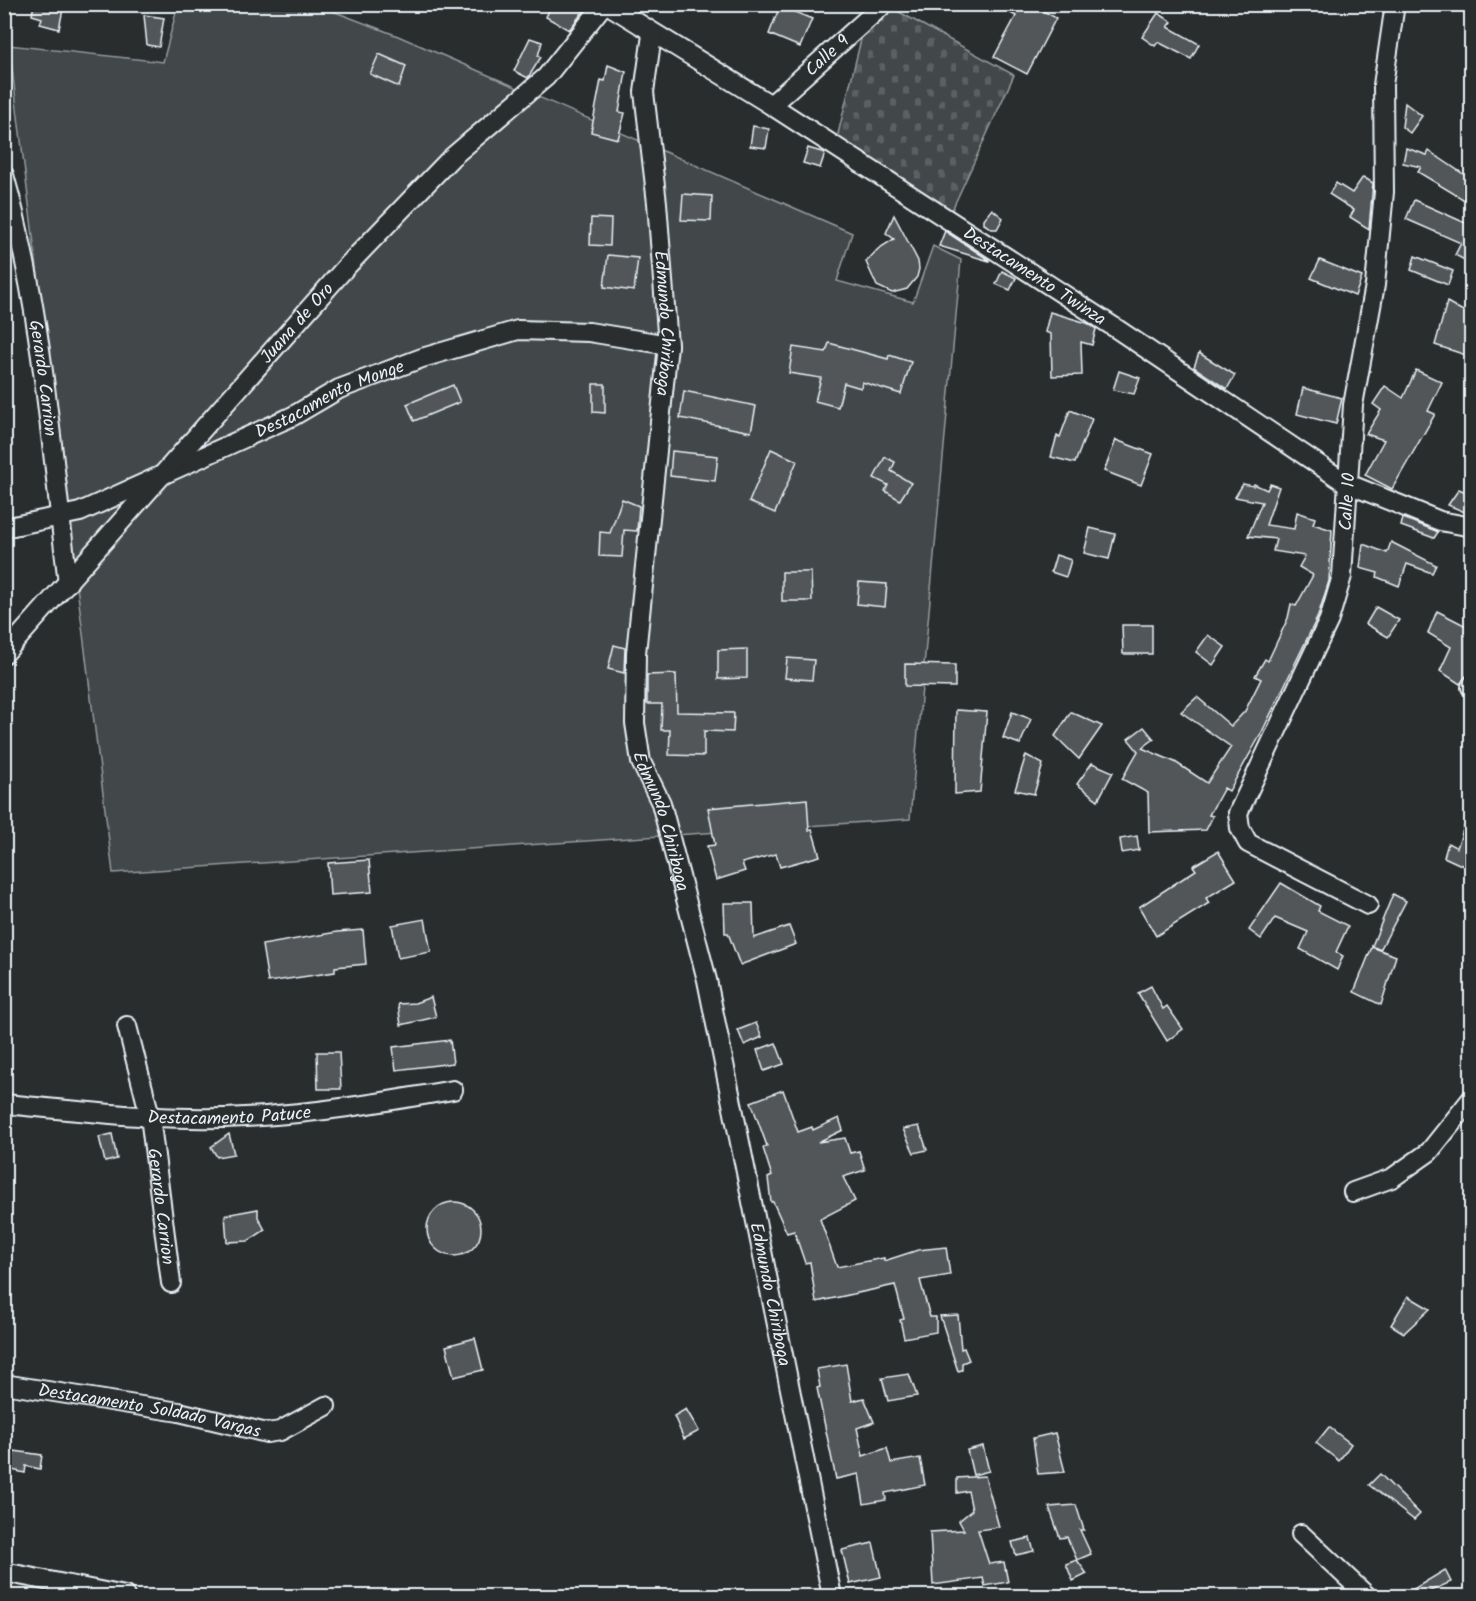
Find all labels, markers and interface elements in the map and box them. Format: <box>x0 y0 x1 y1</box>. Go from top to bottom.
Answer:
street label: Calle 9 <box>799 28 857 84</box>
street label: Destacamento Twinza <box>957 220 1112 334</box>
street label: Edmundo Chiriboga <box>645 249 681 397</box>
street label: Juana de Oro <box>254 277 342 371</box>
street label: Gerardo Carrion <box>20 318 64 438</box>
street label: Destacamento Monge <box>251 353 409 447</box>
street label: Calle 10 <box>1332 472 1365 532</box>
street label: Edmundo Chiriboga <box>624 750 696 895</box>
street label: Destacamento Patuce <box>147 1099 313 1134</box>
street label: Gerardo Carrion <box>138 1147 182 1266</box>
street label: Edmundo Chiriboga <box>741 1220 798 1369</box>
street label: Destacamento Soldado Vargas <box>36 1377 264 1447</box>

